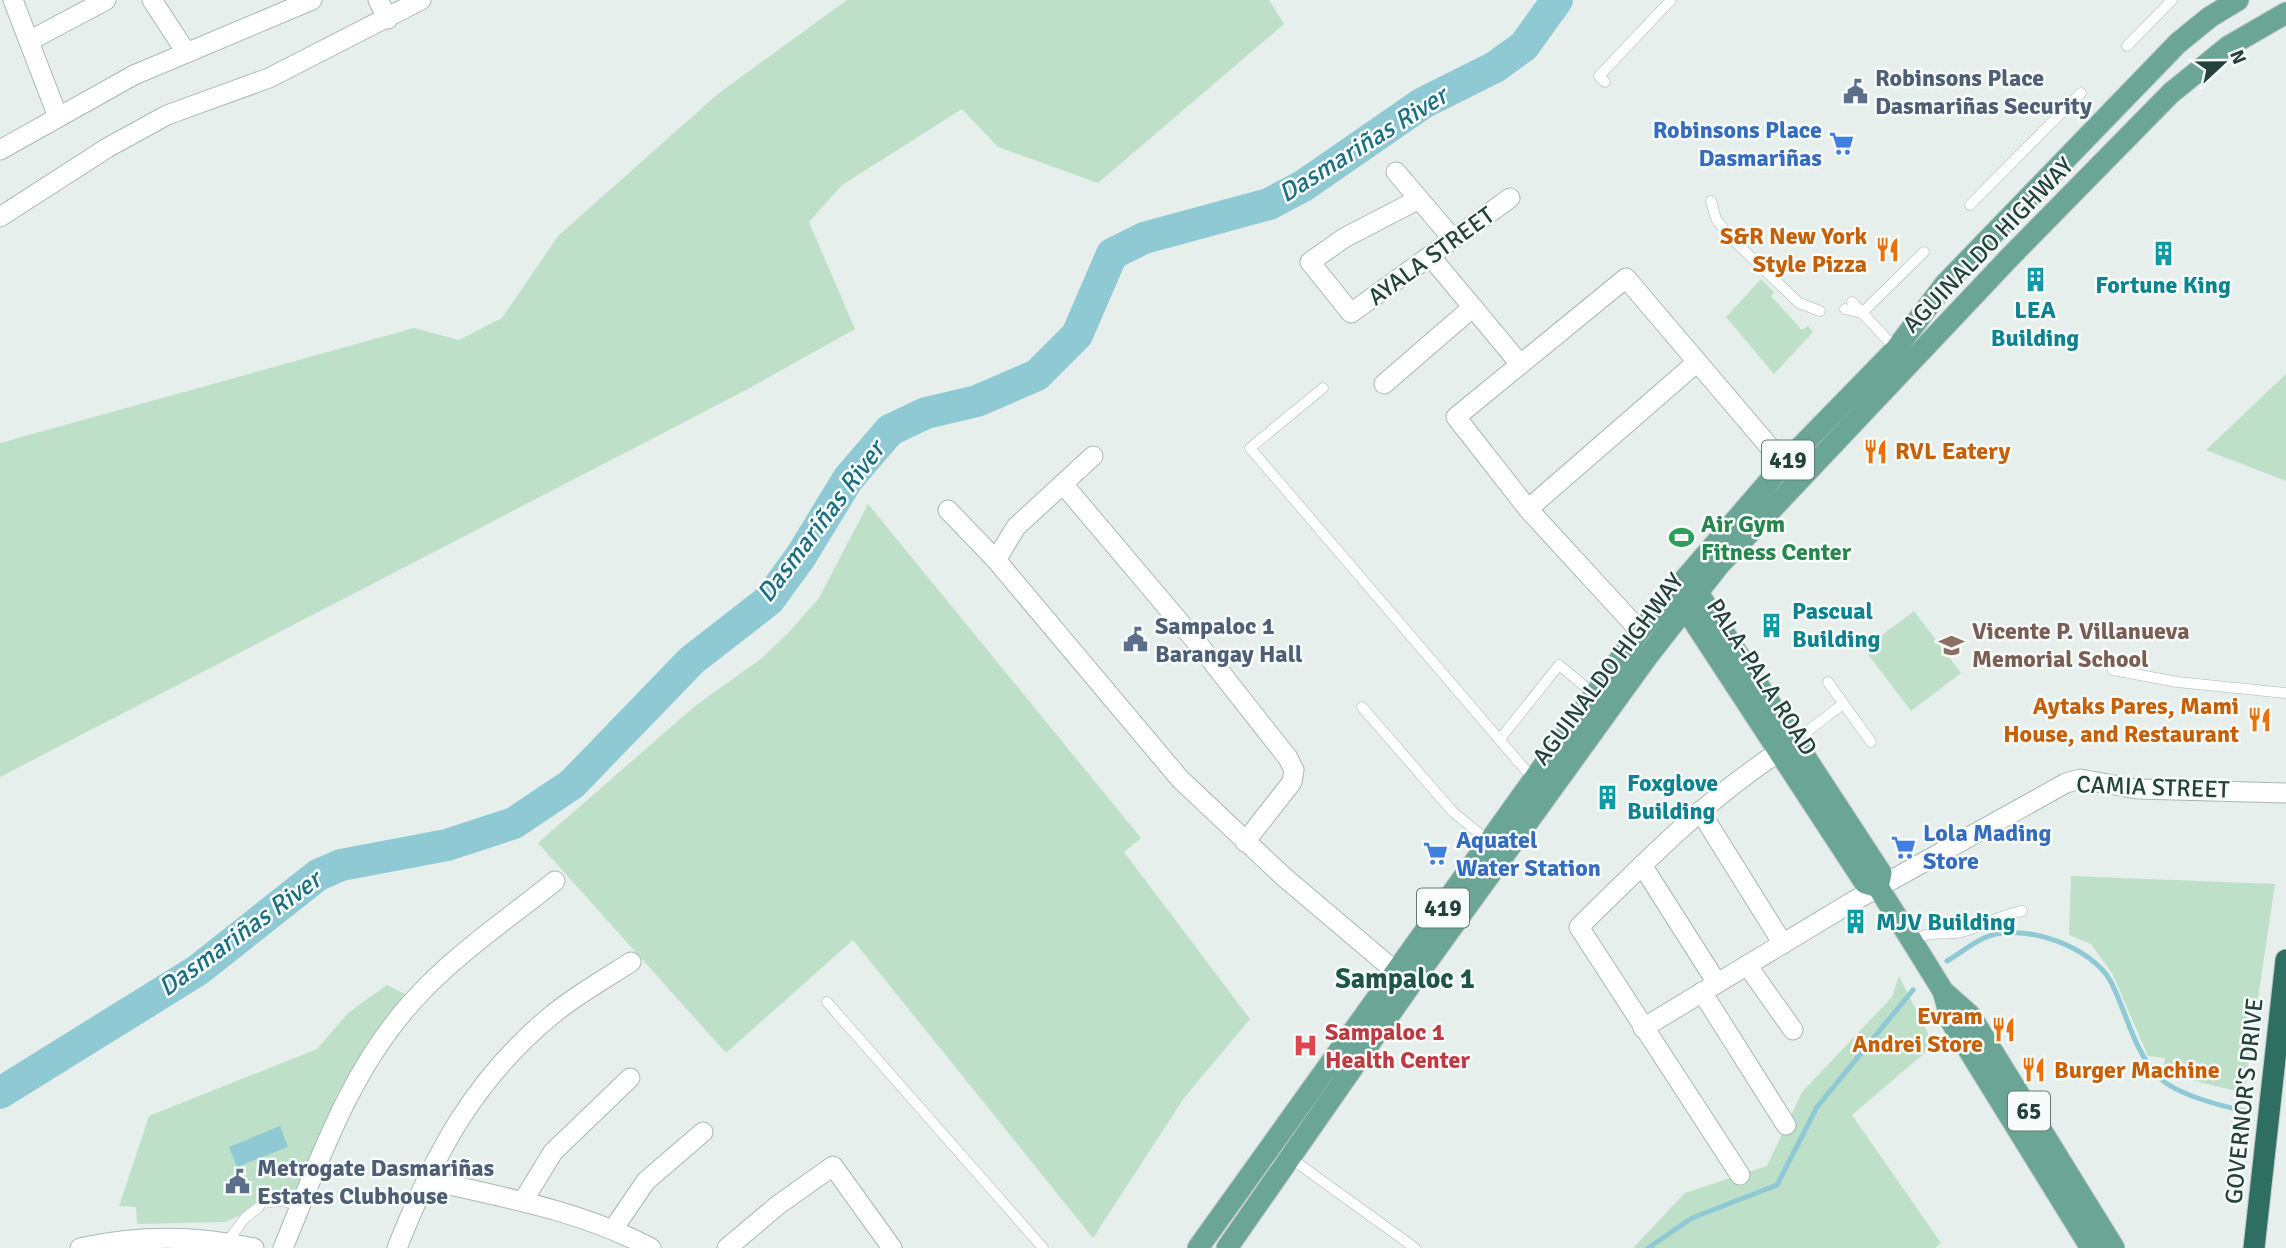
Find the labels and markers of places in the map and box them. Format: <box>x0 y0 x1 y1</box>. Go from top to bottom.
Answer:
place label: Robinsons Place Dasmariñas Security <box>1875 63 2092 121</box>
public building icon: Robinsons Place Dasmariñas Security <box>1841 78 1869 106</box>
place label: Robinsons Place Dasmariñas <box>1653 115 1822 173</box>
supermarket icon: Robinsons Place Dasmariñas <box>1828 130 1856 158</box>
place label: S&R New York Style Pizza <box>1720 221 1867 279</box>
restaurant icon: S&R New York Style Pizza <box>1873 236 1901 264</box>
building icon: Fortune King <box>2149 240 2177 268</box>
building icon: LEA Building <box>2021 265 2049 293</box>
place label: Fortune King <box>2095 270 2231 300</box>
place label: LEA Building <box>1991 295 2079 353</box>
place label: RVL Eatery <box>1895 436 2011 466</box>
restaurant icon: RVL Eatery <box>1861 437 1889 465</box>
place label: Air Gym Fitness Center <box>1701 509 1852 567</box>
sports icon: Air Gym Fitness Center <box>1667 524 1695 552</box>
place label: Pascual Building <box>1792 596 1881 654</box>
place label: Sampaloc 1 Barangay Hall <box>1155 611 1303 669</box>
building icon: Pascual Building <box>1758 611 1786 639</box>
place label: Vicente P. Villanueva Memorial School <box>1972 616 2190 674</box>
public building icon: Sampaloc 1 Barangay Hall <box>1121 626 1149 654</box>
school or university icon: Vicente P. Villanueva Memorial School <box>1938 631 1966 659</box>
place label: Aytaks Pares, Mami House, and Restaurant <box>2003 691 2239 749</box>
restaurant icon: Aytaks Pares, Mami House, and Restaurant <box>2245 706 2273 734</box>
place label: Foxglove Building <box>1627 768 1718 826</box>
building icon: Foxglove Building <box>1593 783 1621 811</box>
place label: Lola Mading Store <box>1923 818 2051 876</box>
place label: Aquatel Water Station <box>1456 825 1601 883</box>
supermarket icon: Lola Mading Store <box>1889 833 1917 861</box>
supermarket icon: Aquatel Water Station <box>1422 840 1450 868</box>
place label: MJV Building <box>1876 907 2016 937</box>
building icon: MJV Building <box>1842 908 1870 936</box>
place label: Evram Andrei Store <box>1852 1001 1983 1059</box>
restaurant icon: Evram Andrei Store <box>1989 1016 2017 1044</box>
place label: Sampaloc 1 Health Center <box>1325 1017 1470 1075</box>
hospital icon: Sampaloc 1 Health Center <box>1291 1032 1319 1060</box>
place label: Burger Machine <box>2054 1055 2220 1085</box>
restaurant icon: Burger Machine <box>2020 1056 2048 1084</box>
place label: Metrogate Dasmariñas Estates Clubhouse <box>257 1153 495 1211</box>
public building icon: Metrogate Dasmariñas Estates Clubhouse <box>223 1168 251 1196</box>

